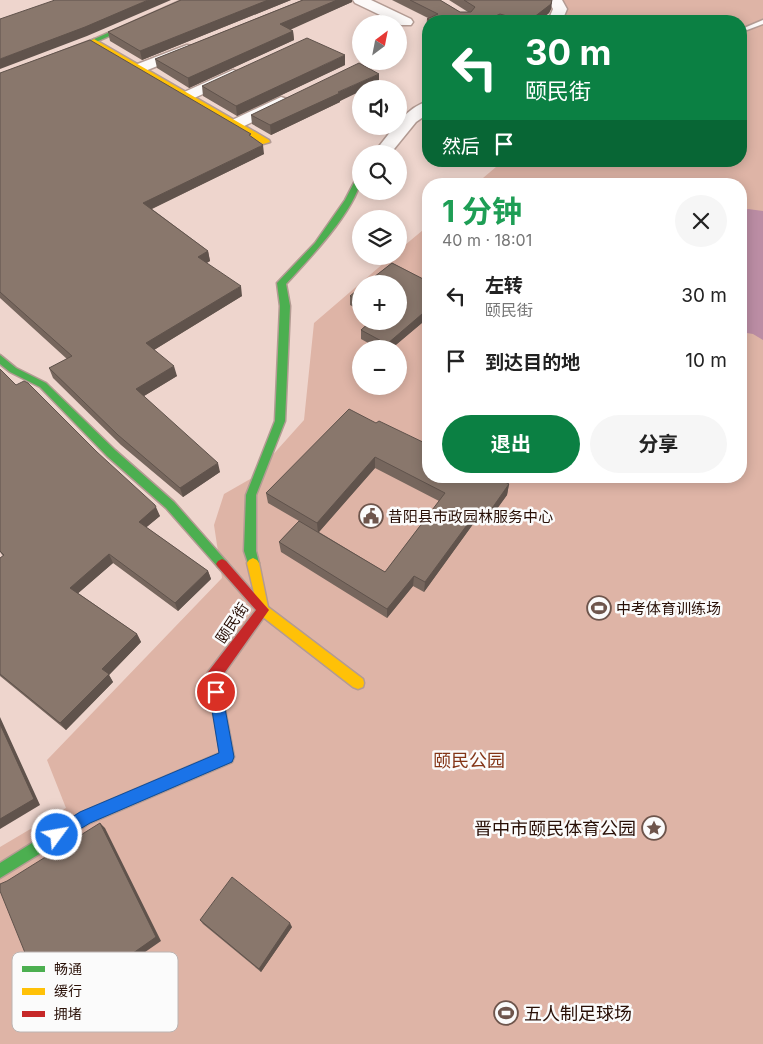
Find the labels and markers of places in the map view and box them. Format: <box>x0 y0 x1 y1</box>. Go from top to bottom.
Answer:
public building icon: 昔阳县市政园林服务中心 <box>358 503 384 529</box>
place label: 昔阳县市政园林服务中心 <box>388 507 553 526</box>
sports icon: 中考体育训练场 <box>586 595 612 621</box>
place label: 中考体育训练场 <box>616 599 721 618</box>
pin <box>195 671 237 713</box>
place icon: 晋中市颐民体育公园 <box>641 815 667 841</box>
place label: 晋中市颐民体育公园 <box>474 818 636 839</box>
sports icon: 五人制足球场 <box>493 1000 519 1026</box>
place label: 五人制足球场 <box>524 1003 632 1024</box>

